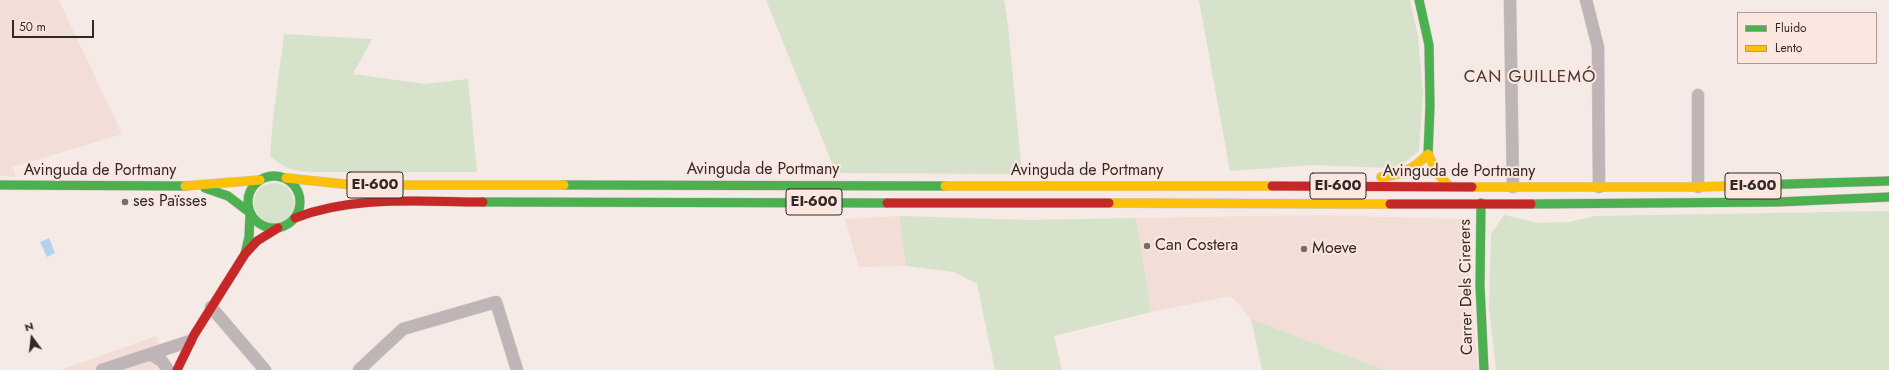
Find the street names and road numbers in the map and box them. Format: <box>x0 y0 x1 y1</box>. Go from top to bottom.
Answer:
street label: Avinguda de Portmany <box>687 160 839 180</box>
street label: Avinguda de Portmany <box>24 161 176 181</box>
street label: Avinguda de Portmany <box>1011 161 1163 181</box>
street label: Avinguda de Portmany <box>1383 162 1535 182</box>
road number: EI-600 <box>347 172 403 198</box>
road number: EI-600 <box>1310 173 1366 199</box>
road number: EI-600 <box>1725 173 1781 199</box>
road number: EI-600 <box>786 189 842 215</box>
street label: Carrer Dels Cirerers <box>1456 219 1478 355</box>

